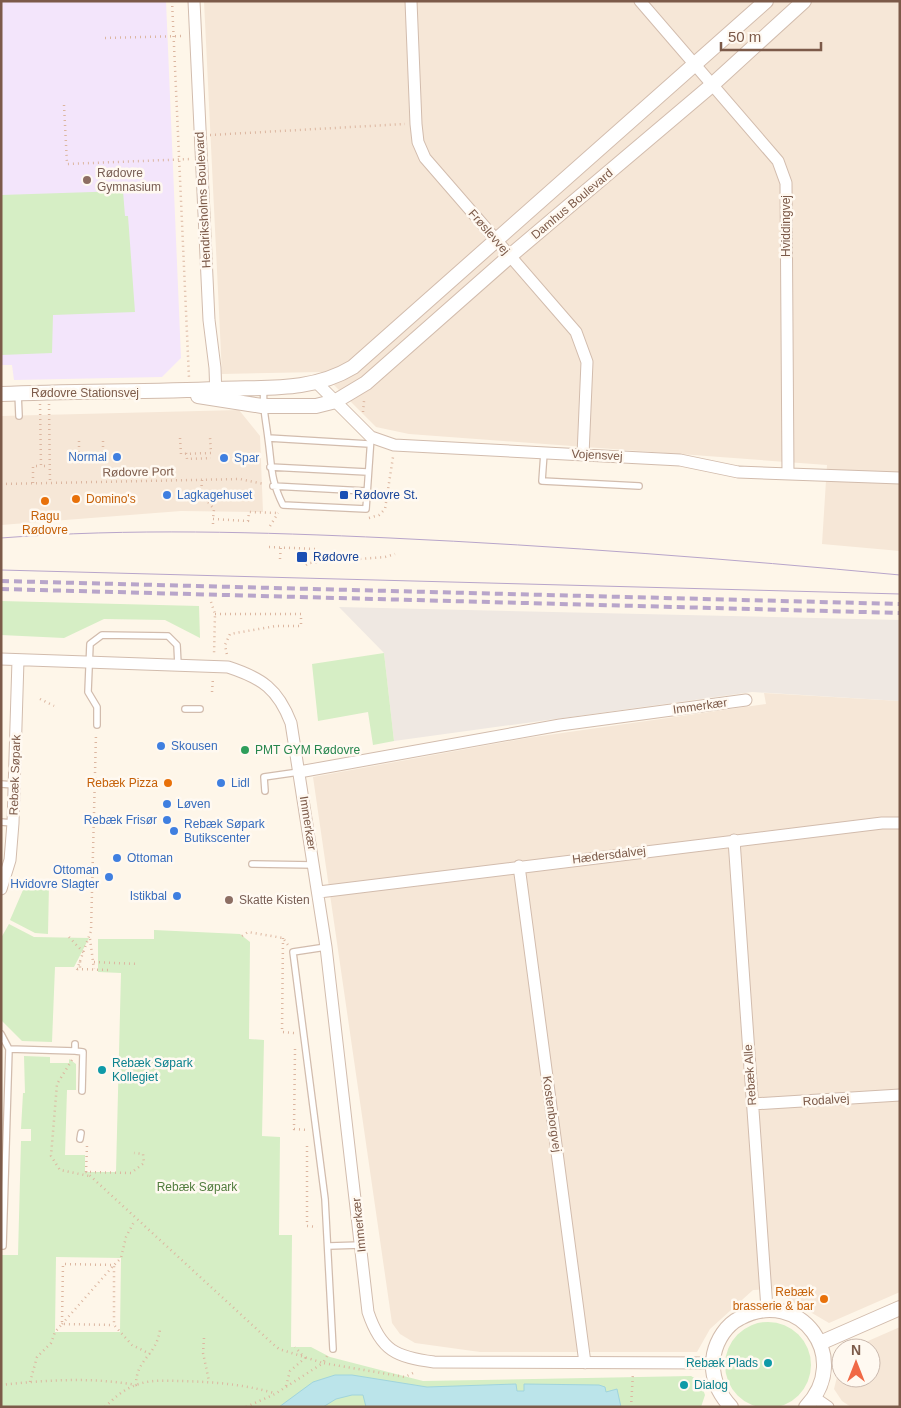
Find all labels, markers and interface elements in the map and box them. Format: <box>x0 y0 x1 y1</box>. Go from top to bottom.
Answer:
scale bar <box>721 20 821 52</box>
text: 50 m <box>728 28 761 45</box>
street label: Hendriksholms Boulevard <box>192 131 214 269</box>
place label: Rødovre Gymnasium <box>97 166 161 194</box>
street label: Damhus Boulevard <box>528 166 616 242</box>
marker: Rødovre Gymnasium <box>81 174 93 186</box>
street label: Hviddingvej <box>779 195 793 257</box>
street label: Frøslevvej <box>466 207 512 257</box>
street label: Rødovre Stationsvej <box>31 386 139 400</box>
street label: Vojensvej <box>571 447 623 463</box>
place label: Normal <box>68 450 107 464</box>
marker: Normal <box>111 451 123 463</box>
place label: Spar <box>234 451 259 465</box>
marker: Spar <box>218 452 230 464</box>
street label: Rødovre Port <box>102 464 174 480</box>
place label: Lagkagehuset <box>177 488 253 502</box>
place label: Rødovre St. <box>354 488 418 502</box>
marker: Lagkagehuset <box>161 489 173 501</box>
marker: Rødovre St. <box>338 489 350 501</box>
place label: Domino's <box>86 492 136 506</box>
marker: Domino's <box>70 493 82 505</box>
marker: Ragu Rødovre <box>39 495 51 507</box>
place label: Ragu Rødovre <box>22 509 68 537</box>
marker: Rødovre <box>295 550 309 564</box>
place label: Rødovre <box>313 550 359 564</box>
street label: Immerkær <box>672 695 728 717</box>
street label: Rebæk Søpark <box>7 733 23 816</box>
place label: Skousen <box>171 739 218 753</box>
marker: Skousen <box>155 740 167 752</box>
place label: PMT GYM Rødovre <box>255 743 360 757</box>
marker: PMT GYM Rødovre <box>239 744 251 756</box>
place label: Rebæk Pizza <box>87 776 158 790</box>
place label: Lidl <box>231 776 250 790</box>
marker: Rebæk Pizza <box>162 777 174 789</box>
marker: Lidl <box>215 777 227 789</box>
street label: Immerkær <box>297 795 319 851</box>
place label: Løven <box>177 797 210 811</box>
marker: Løven <box>161 798 173 810</box>
place label: Rebæk Frisør <box>84 813 157 827</box>
marker: Rebæk Frisør <box>161 814 173 826</box>
place label: Rebæk Søpark Butikscenter <box>184 817 266 845</box>
marker: Rebæk Søpark Butikscenter <box>168 825 180 837</box>
street label: Hædersdalvej <box>571 844 647 866</box>
place label: Ottoman <box>127 851 173 865</box>
marker: Ottoman <box>111 852 123 864</box>
place label: Ottoman Hvidovre Slagter <box>10 863 99 891</box>
marker: Ottoman Hvidovre Slagter <box>103 871 115 883</box>
place label: Istikbal <box>130 889 167 903</box>
marker: Istikbal <box>171 890 183 902</box>
place label: Skatte Kisten <box>239 893 310 907</box>
marker: Skatte Kisten <box>223 894 235 906</box>
street label: Rebæk Alle <box>741 1044 759 1106</box>
place label: Rebæk Søpark Kollegiet <box>112 1056 194 1084</box>
marker: Rebæk Søpark Kollegiet <box>96 1064 108 1076</box>
street label: Kostenborgvej <box>540 1075 564 1153</box>
street label: Rodalvej <box>802 1091 850 1109</box>
park label: Rebæk Søpark <box>157 1180 238 1194</box>
street label: Immerkær <box>349 1197 369 1253</box>
place label: Rebæk brasserie & bar <box>733 1285 815 1313</box>
marker: Rebæk brasserie & bar <box>818 1293 830 1305</box>
north arrow <box>831 1338 881 1388</box>
text: N <box>851 1342 861 1358</box>
place label: Rebæk Plads <box>686 1356 758 1370</box>
marker: Rebæk Plads <box>762 1357 774 1369</box>
place label: Dialog <box>694 1378 728 1392</box>
marker: Dialog <box>678 1379 690 1391</box>

